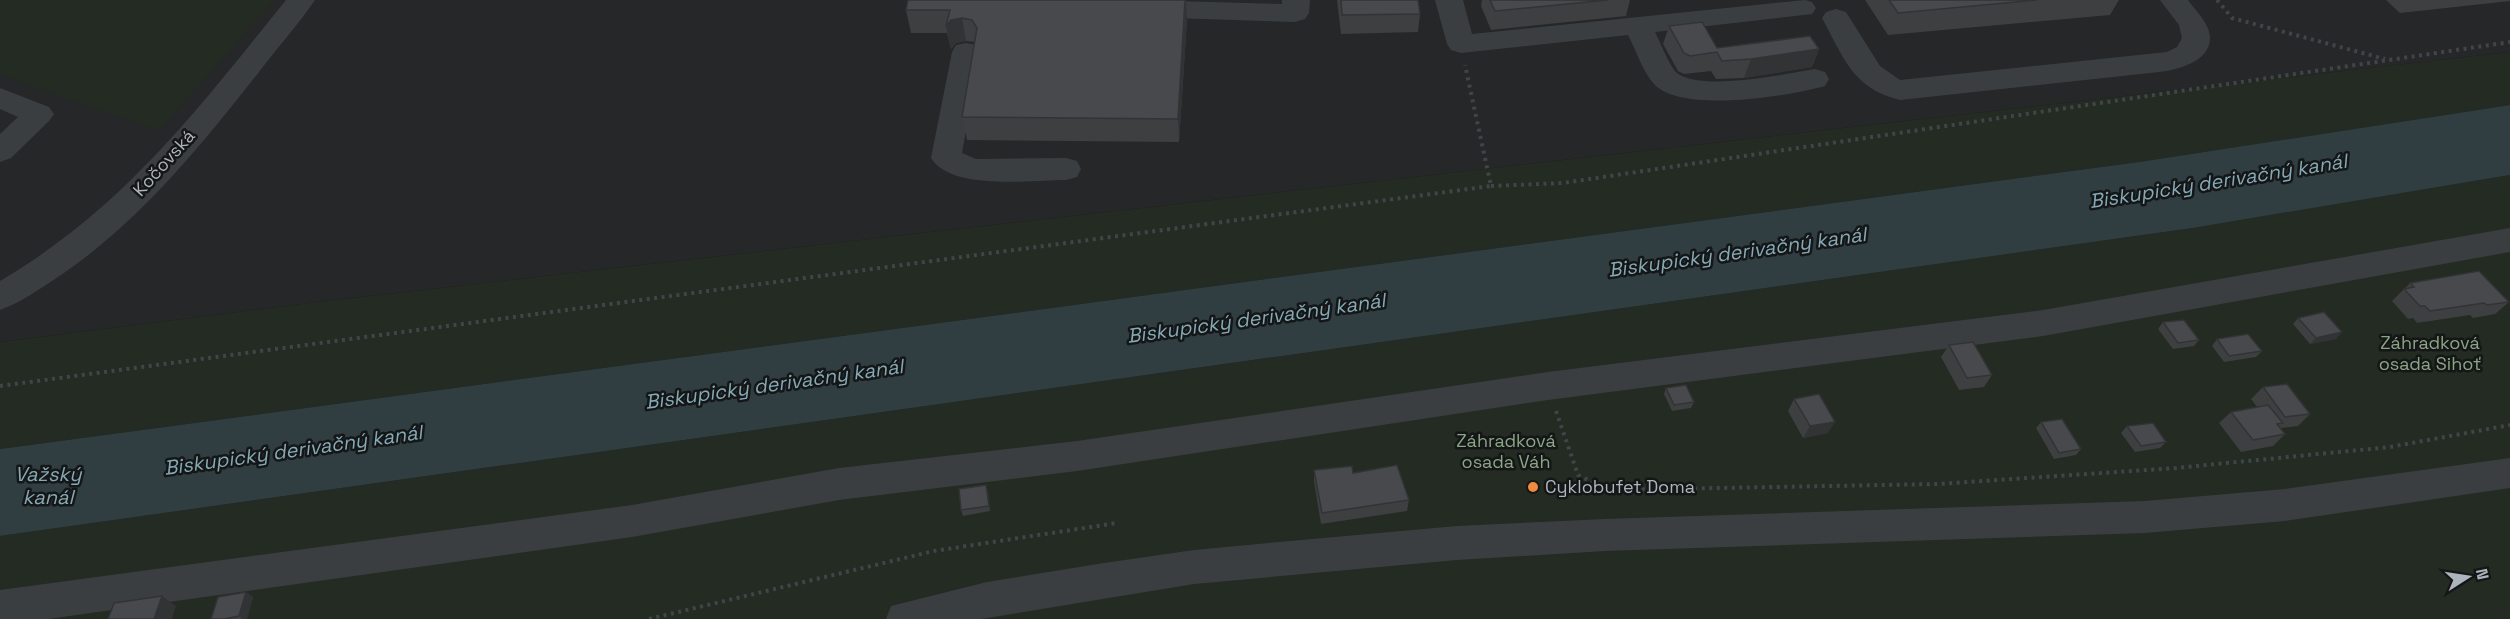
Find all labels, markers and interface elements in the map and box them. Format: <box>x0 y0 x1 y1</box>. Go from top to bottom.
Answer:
street label: Kočovská <box>128 124 200 201</box>
water label: Biskupický derivačný kanál <box>2087 147 2351 214</box>
water label: Biskupický derivačný kanál <box>1606 221 1870 283</box>
water label: Biskupický derivačný kanál <box>1125 287 1389 349</box>
park label: Záhradková osada Sihoť <box>2379 331 2481 375</box>
water label: Biskupický derivačný kanál <box>643 353 907 415</box>
water label: Biskupický derivačný kanál <box>162 419 426 481</box>
park label: Záhradková osada Váh <box>1456 429 1556 473</box>
water label: Važský kanál <box>14 461 83 510</box>
place label: Cyklobufet Doma <box>1545 475 1695 498</box>
marker: Cyklobufet Doma <box>1526 480 1540 494</box>
north arrow <box>2438 547 2498 607</box>
text: N <box>2471 567 2494 581</box>

